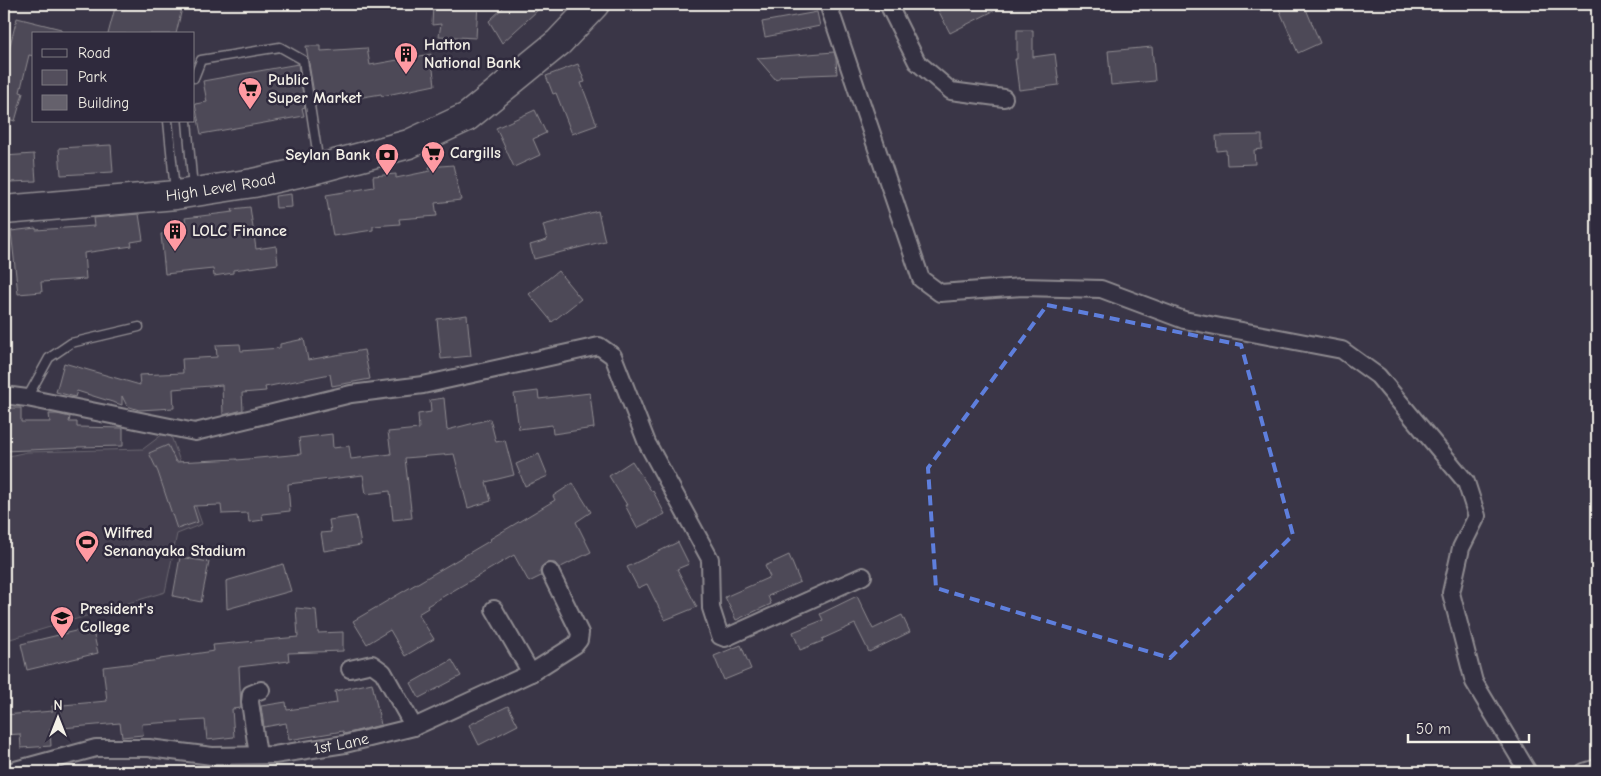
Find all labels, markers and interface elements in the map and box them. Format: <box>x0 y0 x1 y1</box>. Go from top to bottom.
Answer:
legend <box>32 32 195 122</box>
place label: Hatton National Bank <box>424 36 521 72</box>
building icon: Hatton National Bank <box>393 41 419 75</box>
text: Road <box>78 44 110 62</box>
text: Park <box>78 68 107 86</box>
place label: Public Super Market <box>268 71 362 107</box>
supermarket icon: Public Super Market <box>237 76 263 110</box>
text: Building <box>78 94 129 112</box>
supermarket icon: Cargills <box>420 140 446 174</box>
bank icon: Seylan Bank <box>374 142 400 176</box>
place label: Cargills <box>450 144 501 162</box>
place label: Seylan Bank <box>285 146 370 164</box>
street label: High Level Road <box>165 169 277 205</box>
building icon: LOLC Finance <box>162 218 188 252</box>
place label: LOLC Finance <box>192 222 287 240</box>
place label: Wilfred Senanayaka Stadium <box>104 524 246 560</box>
sports icon: Wilfred Senanayaka Stadium <box>74 529 100 563</box>
place label: President's College <box>80 600 154 636</box>
school or university icon: President's College <box>49 605 75 639</box>
north arrow <box>32 694 82 744</box>
text: N <box>53 697 63 714</box>
scale bar <box>1408 711 1530 743</box>
text: 50 m <box>1416 720 1451 738</box>
street label: 1st Lane <box>313 729 371 758</box>

